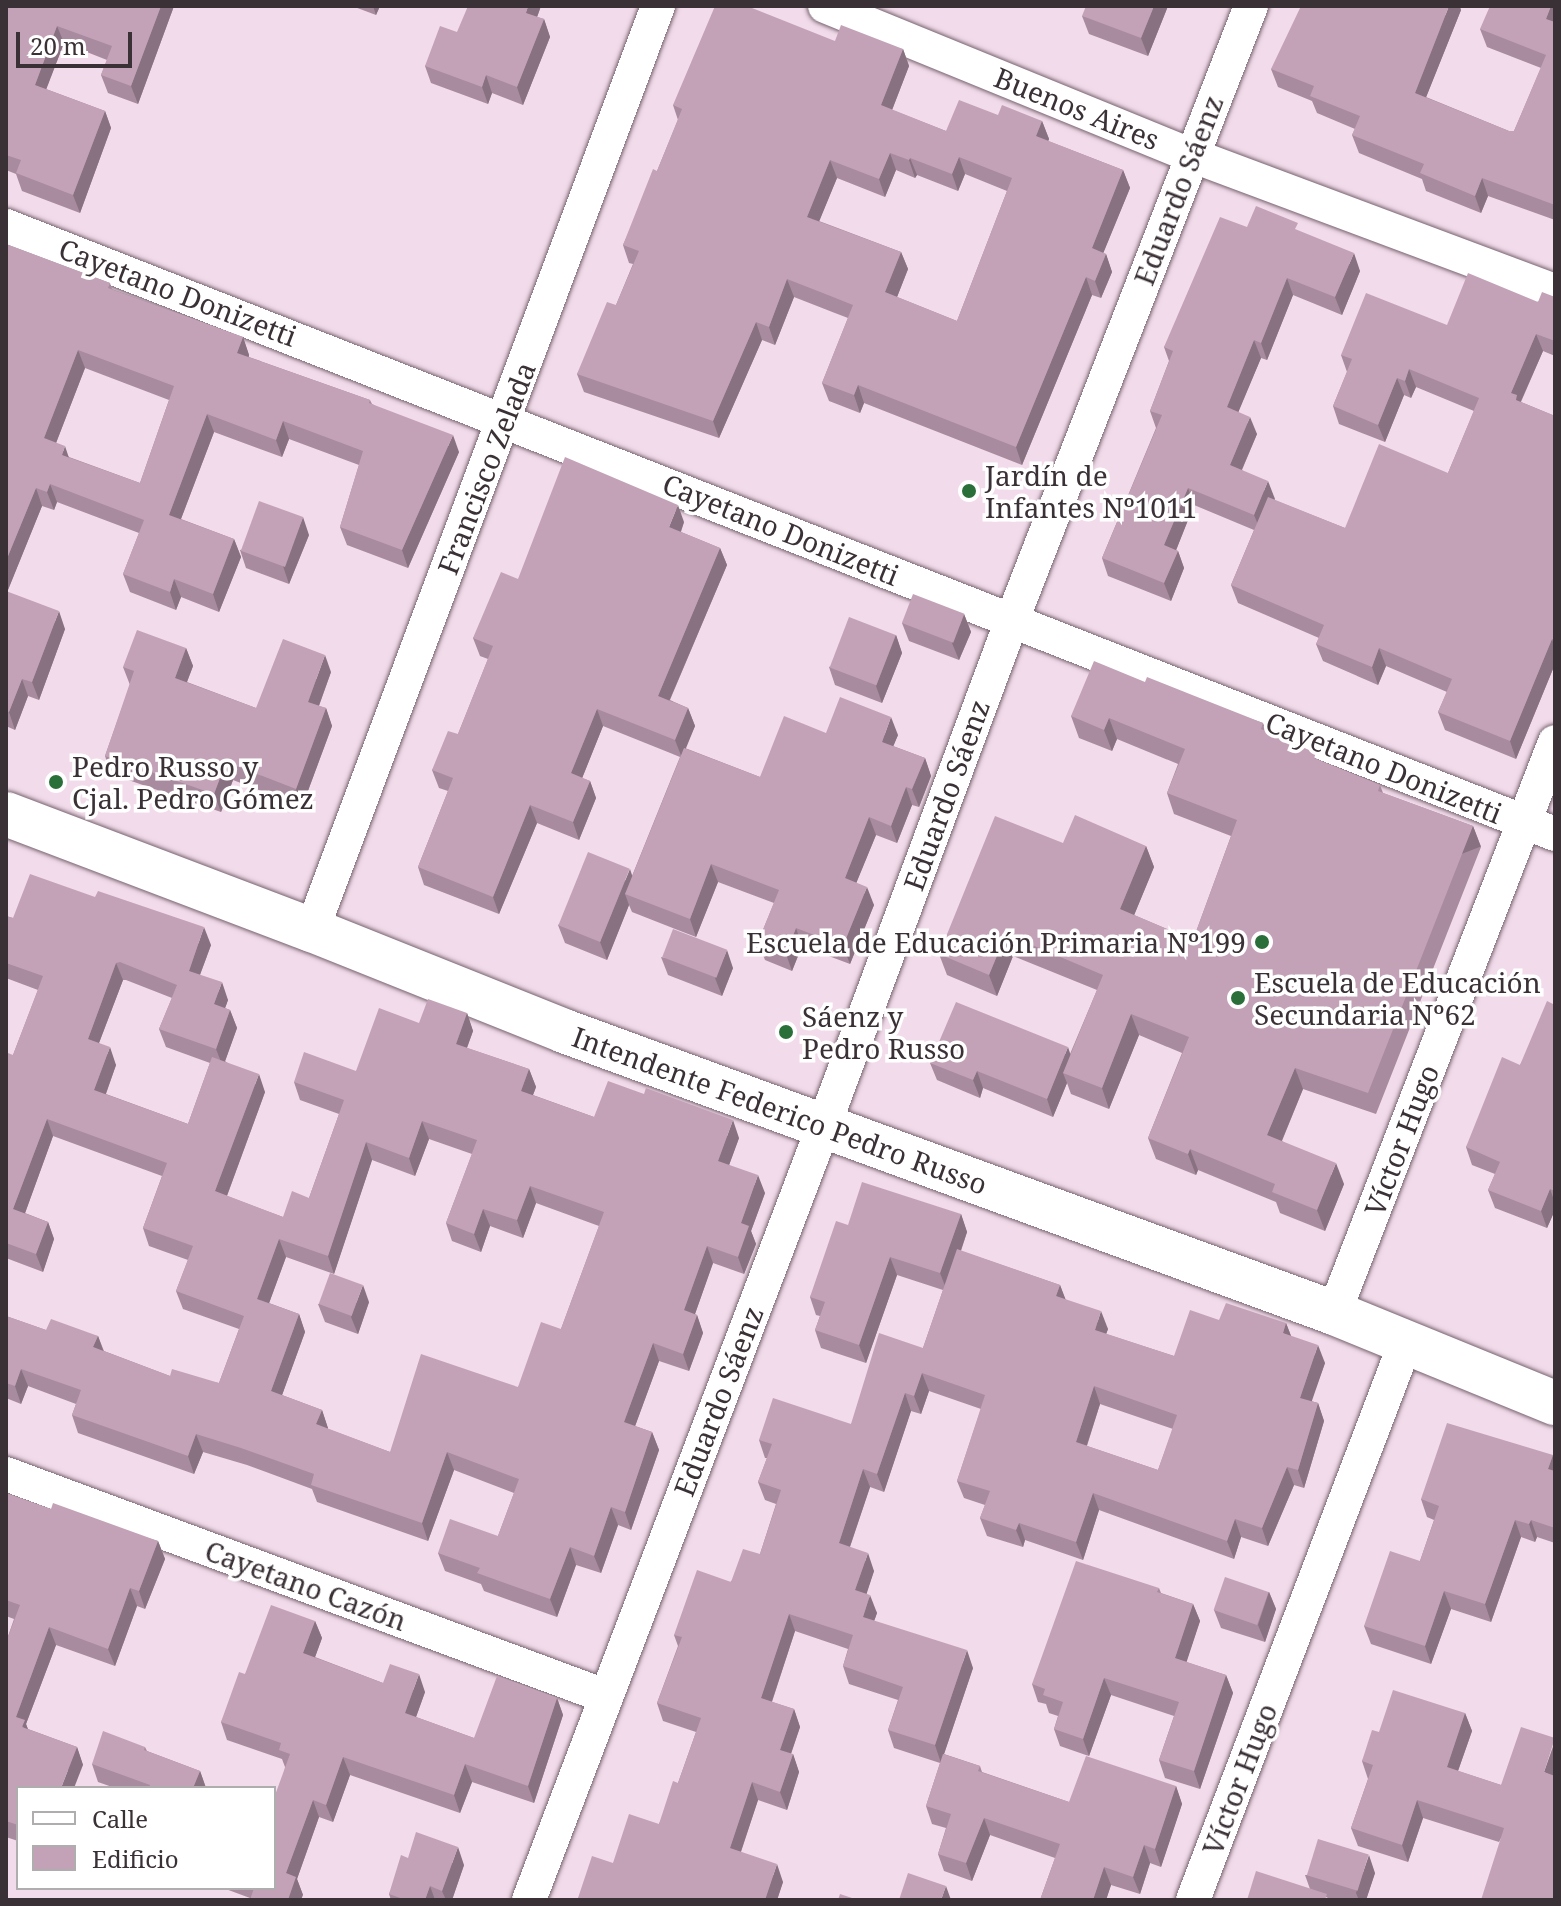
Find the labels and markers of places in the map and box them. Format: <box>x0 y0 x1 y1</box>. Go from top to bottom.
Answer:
place label: Jardín de Infantes Nº1011 <box>985 458 1197 524</box>
marker: Jardín de Infantes Nº1011 <box>960 482 978 500</box>
place label: Pedro Russo y Cjal. Pedro Gómez <box>72 749 314 815</box>
marker: Pedro Russo y Cjal. Pedro Gómez <box>47 773 65 791</box>
place label: Escuela de Educación Primaria Nº199 <box>746 925 1246 959</box>
marker: Escuela de Educación Primaria Nº199 <box>1253 933 1271 951</box>
place label: Escuela de Educación Secundaria Nº62 <box>1254 965 1541 1031</box>
marker: Escuela de Educación Secundaria Nº62 <box>1229 989 1247 1007</box>
place label: Sáenz y Pedro Russo <box>802 999 965 1065</box>
marker: Sáenz y Pedro Russo <box>777 1023 795 1041</box>

